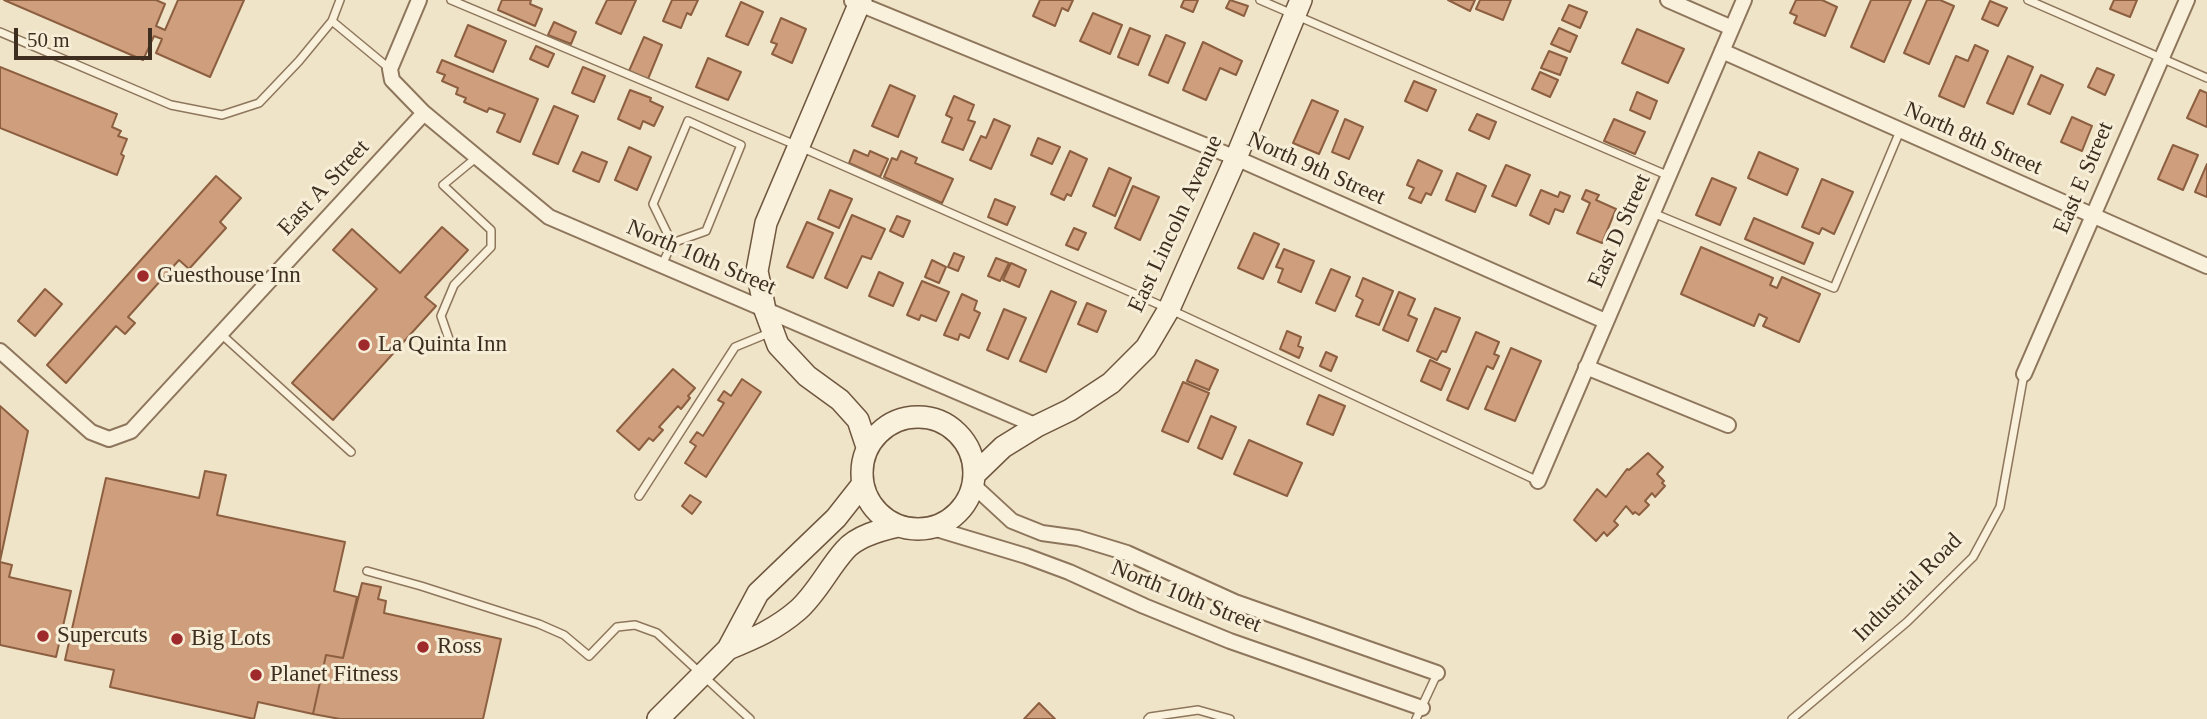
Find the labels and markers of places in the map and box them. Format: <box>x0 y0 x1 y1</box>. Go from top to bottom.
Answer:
place label: Guesthouse Inn <box>157 262 301 290</box>
marker: Guesthouse Inn <box>135 268 151 284</box>
place label: La Quinta Inn <box>378 331 507 359</box>
marker: La Quinta Inn <box>356 337 372 353</box>
place label: Supercuts <box>57 622 148 650</box>
place label: Big Lots <box>191 625 271 653</box>
marker: Supercuts <box>35 628 51 644</box>
marker: Big Lots <box>169 631 185 647</box>
place label: Ross <box>437 633 482 661</box>
marker: Ross <box>415 639 431 655</box>
place label: Planet Fitness <box>270 661 398 689</box>
marker: Planet Fitness <box>248 667 264 683</box>

